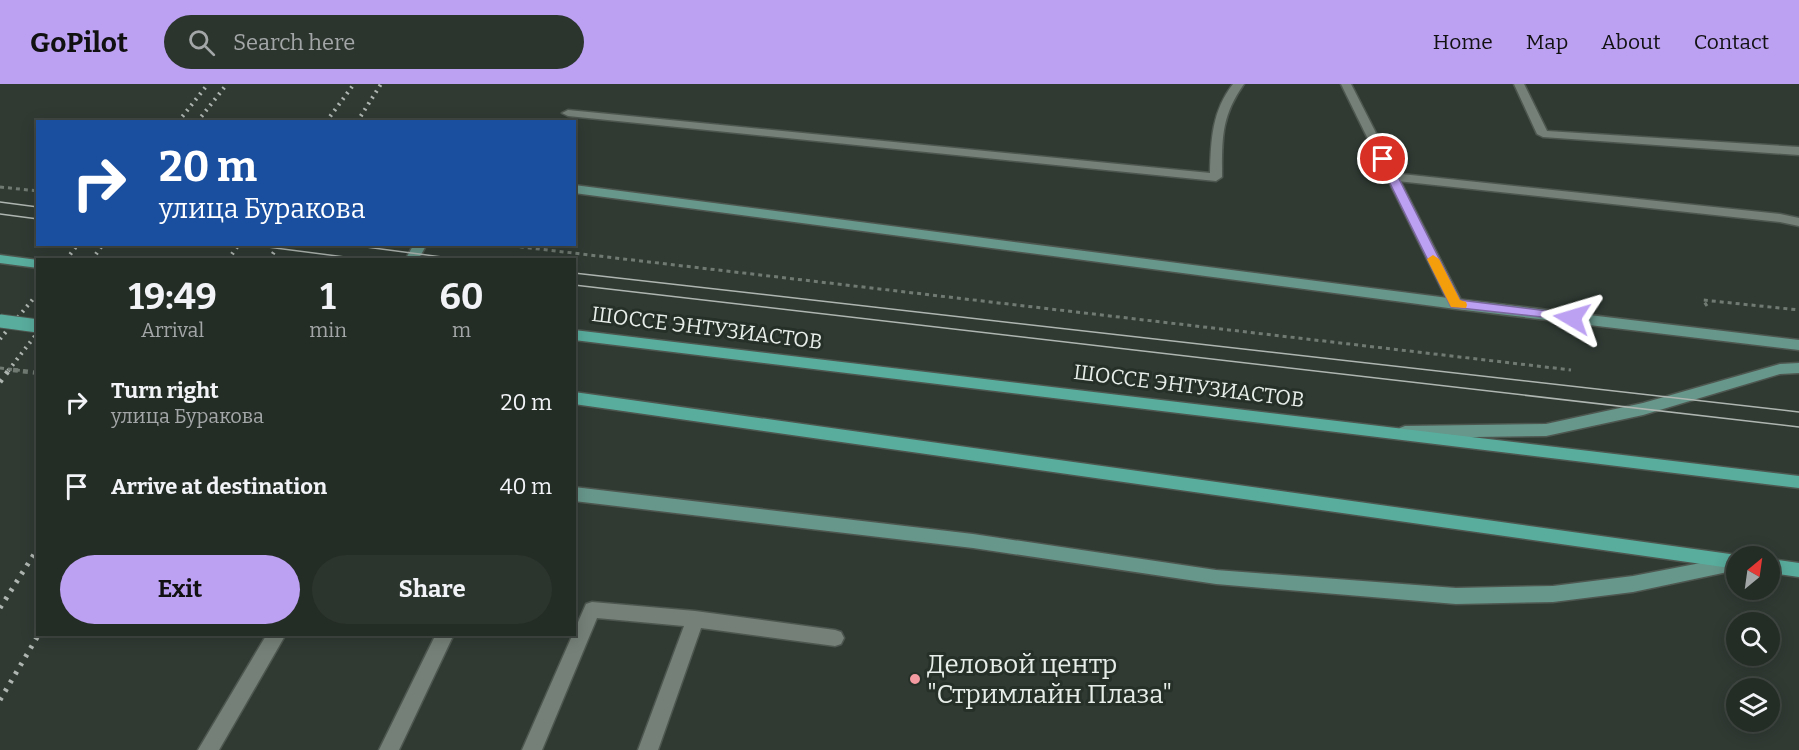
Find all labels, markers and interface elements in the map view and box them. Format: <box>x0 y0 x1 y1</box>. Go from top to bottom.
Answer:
search box <box>164 15 584 69</box>
text: GoPilot <box>30 26 128 59</box>
icon: search <box>185 26 218 59</box>
text: Search here <box>233 29 355 56</box>
text: Home <box>1433 29 1493 55</box>
text: Map <box>1526 29 1568 55</box>
text: About <box>1601 29 1661 55</box>
text: Contact <box>1694 29 1769 55</box>
pin <box>1357 133 1408 184</box>
text: 20 m <box>159 142 257 192</box>
icon: arrive <box>1366 142 1399 175</box>
icon: right <box>60 144 138 222</box>
text: улица Буракова <box>159 193 366 225</box>
text: 19:49 <box>128 275 217 319</box>
text: 1 <box>320 275 336 319</box>
text: 60 <box>439 275 484 319</box>
position arrow <box>1540 286 1604 350</box>
street label: ШОССЕ ЭНТУЗИАСТОВ <box>590 301 824 355</box>
text: Arrival <box>141 318 204 342</box>
text: min <box>309 318 347 342</box>
text: m <box>452 318 471 342</box>
street label: ШОССЕ ЭНТУЗИАСТОВ <box>1072 359 1306 413</box>
text: Turn right <box>111 377 219 404</box>
icon: right <box>60 386 93 419</box>
text: 20 m <box>501 389 552 416</box>
text: улица Буракова <box>111 404 264 428</box>
icon: arrive <box>60 470 93 503</box>
text: Arrive at destination <box>111 473 327 500</box>
text: 40 m <box>500 473 552 500</box>
north arrow <box>1726 546 1780 600</box>
map controls <box>1726 546 1780 732</box>
button: Exit <box>60 555 300 624</box>
button: Share <box>312 555 552 624</box>
button: search <box>1726 612 1780 666</box>
place label: Деловой центр "Стримлайн Плаза" <box>927 649 1172 710</box>
marker: Деловой центр "Стримлайн Плаза" <box>908 672 922 686</box>
button: layers <box>1726 678 1780 732</box>

